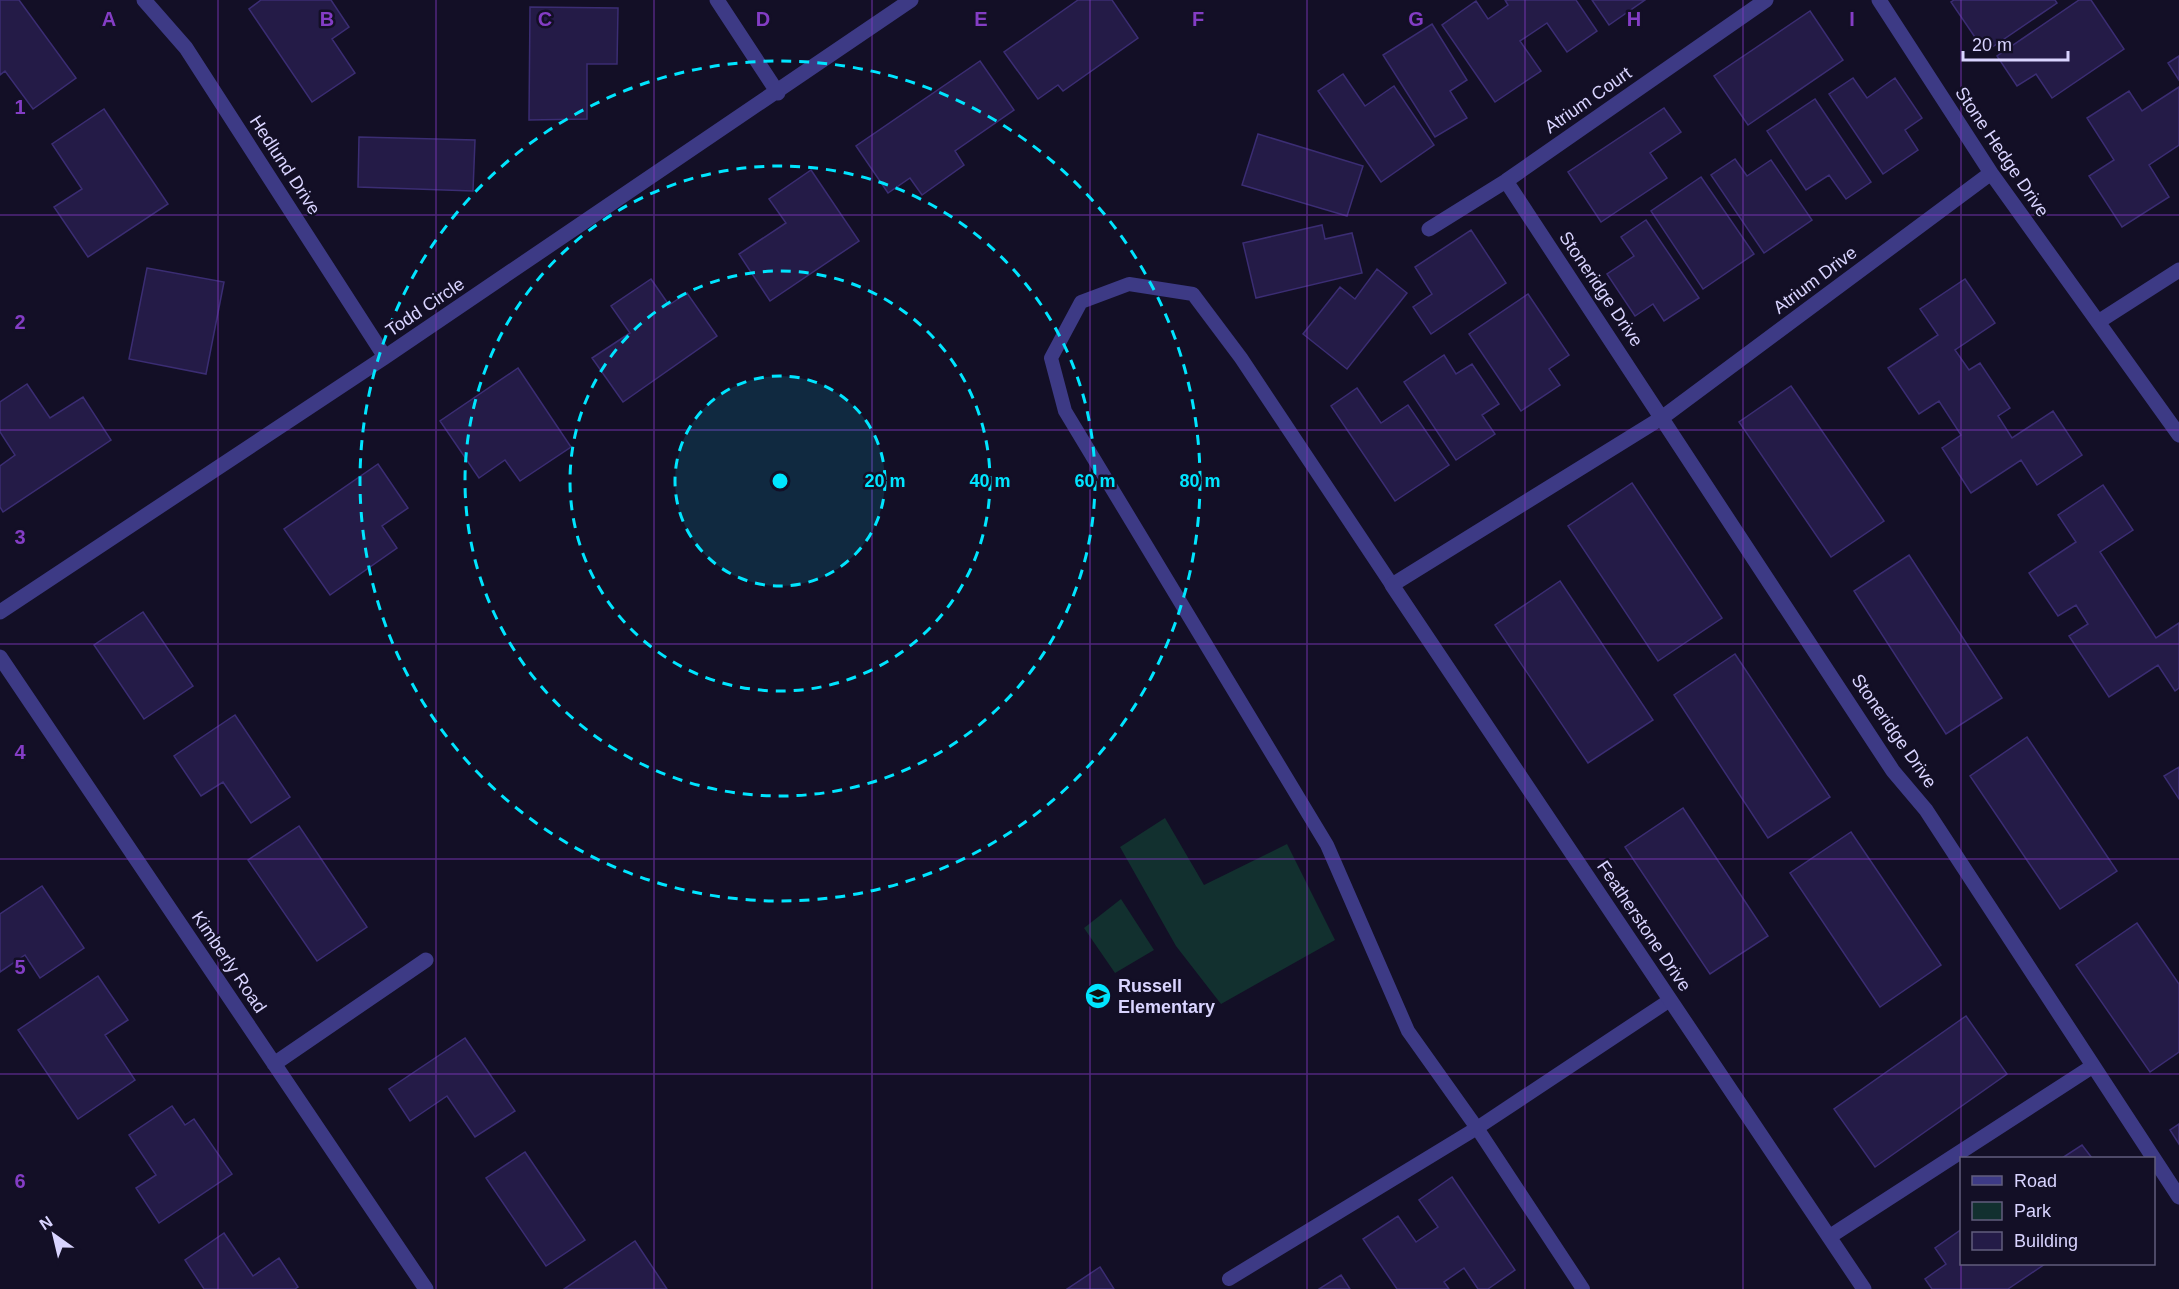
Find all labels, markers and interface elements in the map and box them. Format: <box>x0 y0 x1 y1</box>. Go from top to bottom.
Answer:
text: A <box>102 8 116 30</box>
text: B <box>320 8 334 30</box>
text: C <box>538 8 552 30</box>
text: D <box>756 8 770 30</box>
text: E <box>974 8 988 30</box>
text: F <box>1192 8 1204 30</box>
text: G <box>1408 8 1424 30</box>
text: H <box>1627 8 1641 30</box>
text: I <box>1849 8 1855 30</box>
scale bar <box>1963 24 2068 62</box>
text: 20 m <box>1972 35 2012 55</box>
street label: Atrium Court <box>1541 63 1635 137</box>
street label: Stone Hedge Drive <box>1951 83 2053 221</box>
text: 1 <box>14 96 26 118</box>
street label: Hedlund Drive <box>246 112 324 218</box>
street label: Stoneridge Drive <box>1555 228 1647 350</box>
street label: Atrium Drive <box>1769 242 1861 318</box>
street label: Todd Circle <box>382 274 468 340</box>
text: 2 <box>14 311 26 333</box>
centre of rings <box>770 471 790 491</box>
text: 20 m <box>864 471 906 491</box>
text: 40 m <box>969 471 1011 491</box>
text: 60 m <box>1074 471 1116 491</box>
text: 80 m <box>1179 471 1221 491</box>
text: 3 <box>14 526 26 548</box>
street label: Stoneridge Drive <box>1847 670 1941 792</box>
text: 4 <box>14 741 26 763</box>
street label: Featherstone Drive <box>1593 857 1695 995</box>
street label: Kimberly Road <box>188 907 270 1017</box>
text: 5 <box>14 956 26 978</box>
place label: Russell Elementary <box>1118 976 1215 1017</box>
school or university icon: Russell Elementary <box>1083 981 1113 1011</box>
legend <box>1960 1157 2155 1265</box>
text: 6 <box>14 1170 26 1192</box>
text: Road <box>2014 1171 2057 1191</box>
text: Park <box>2014 1201 2052 1221</box>
north arrow <box>24 1205 84 1265</box>
text: N <box>36 1213 55 1233</box>
text: Building <box>2014 1231 2078 1251</box>

